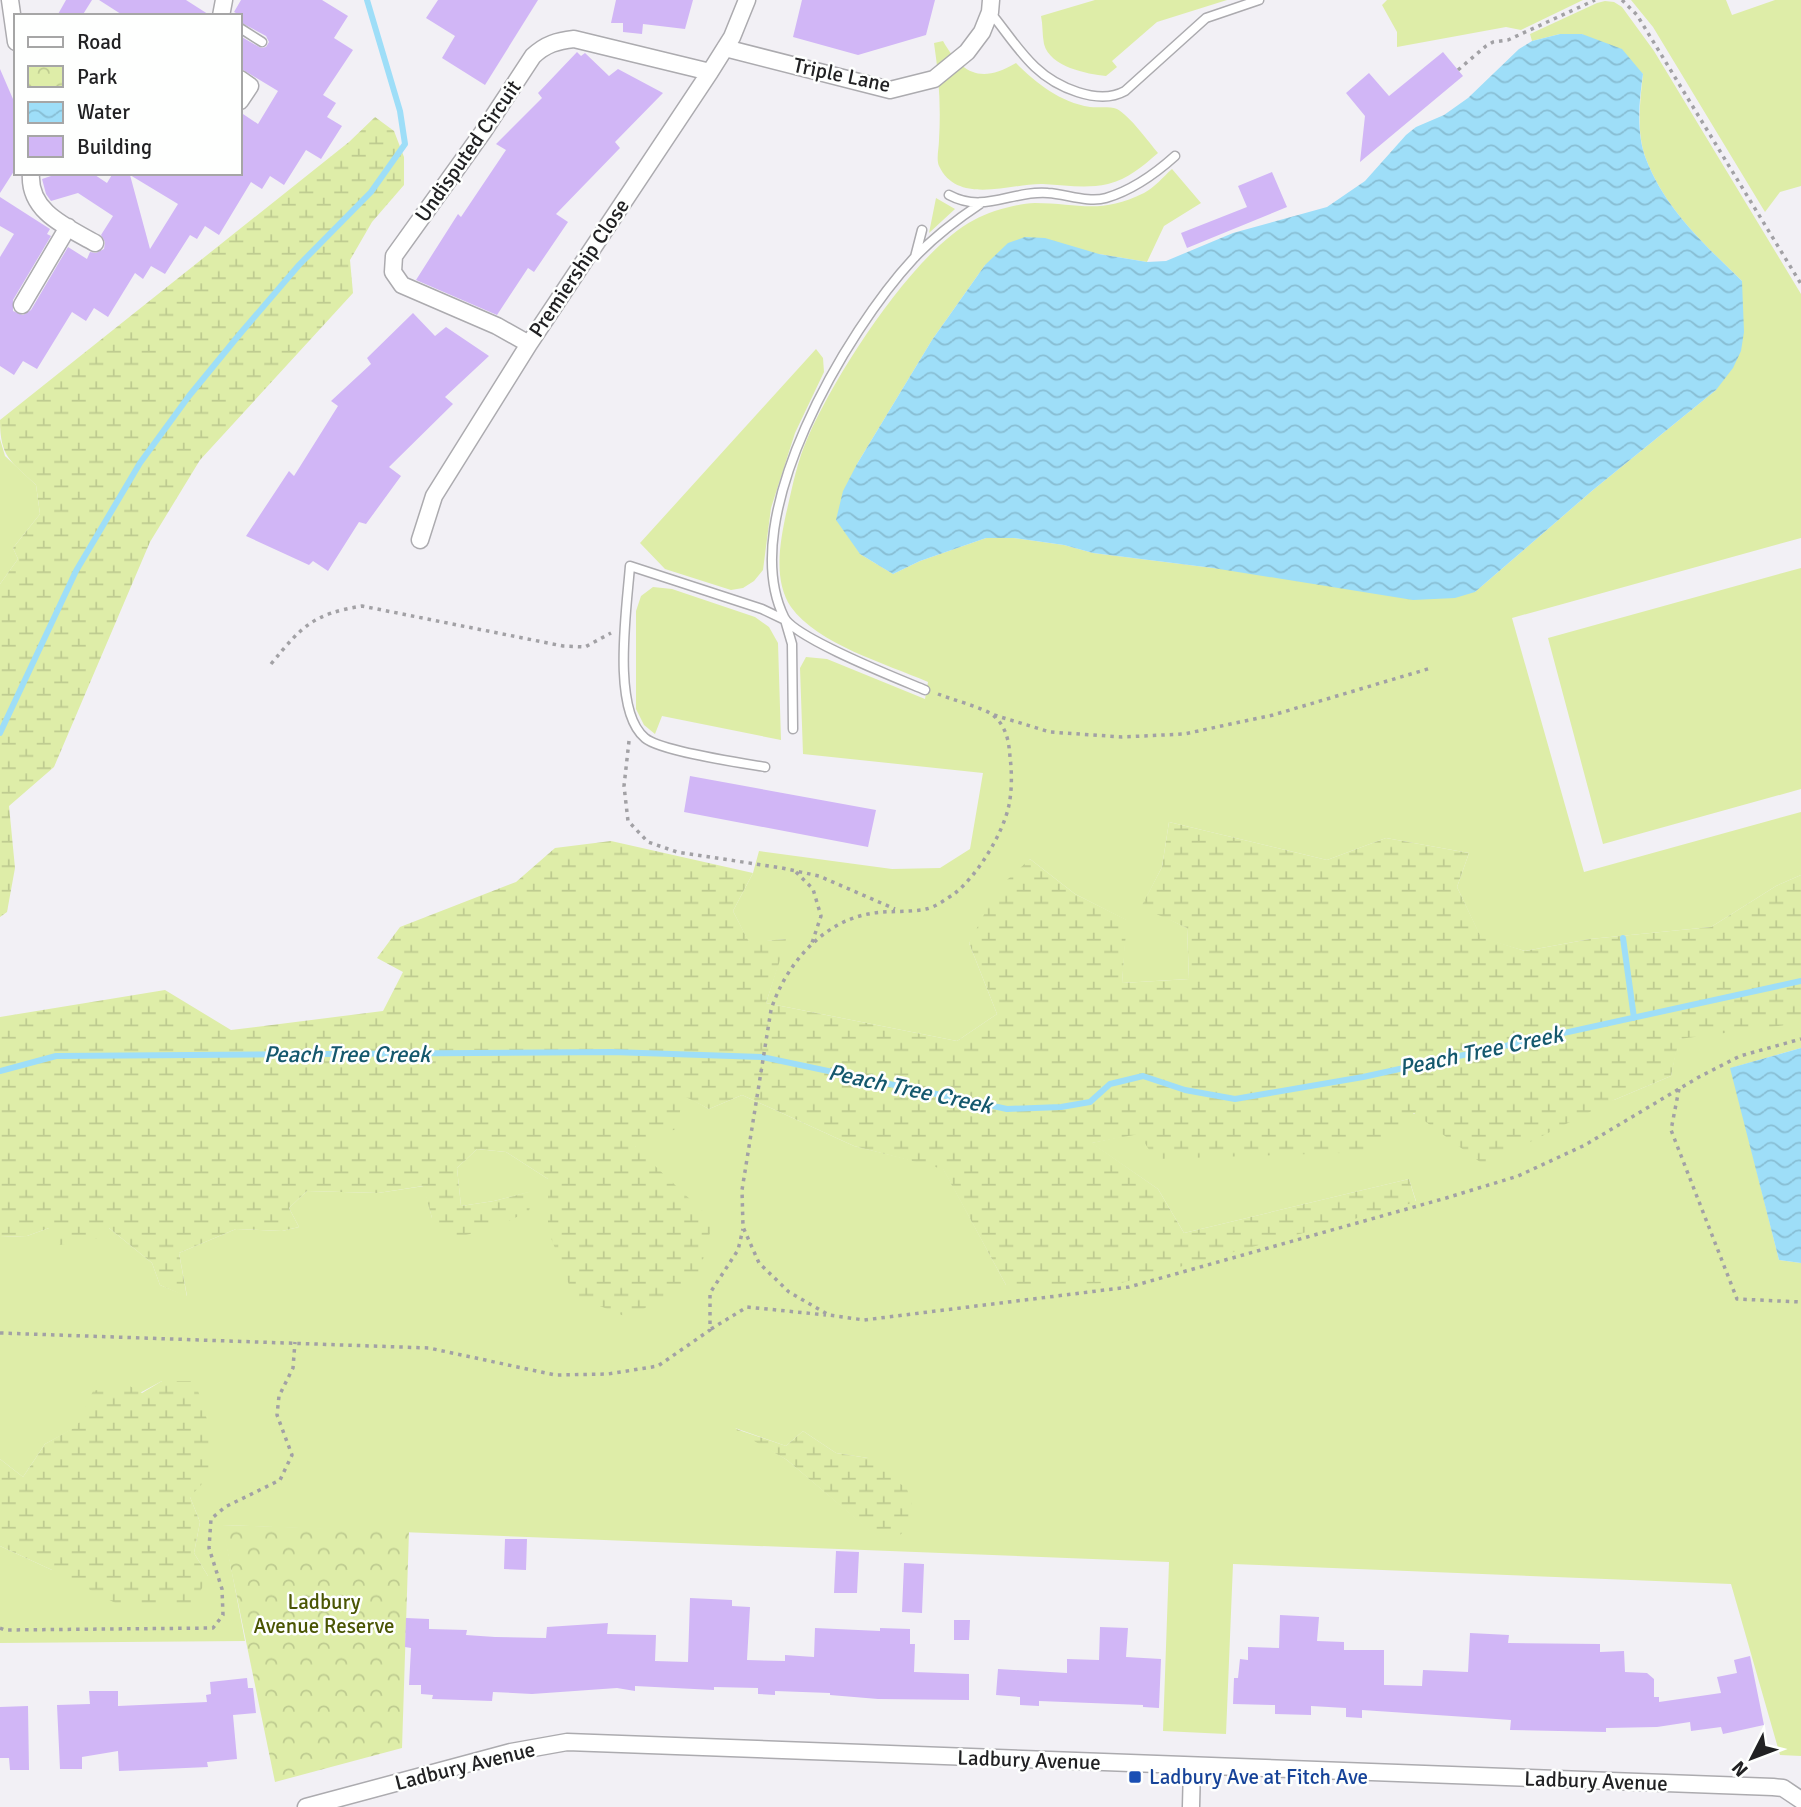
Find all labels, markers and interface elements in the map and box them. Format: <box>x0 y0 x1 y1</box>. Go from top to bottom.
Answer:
legend <box>14 14 242 175</box>
text: Road <box>77 29 122 55</box>
street label: Triple Lane <box>791 52 893 98</box>
text: Park <box>77 64 118 90</box>
street label: Undisputed Circuit <box>409 75 527 227</box>
text: Water <box>77 99 130 125</box>
text: Building <box>77 134 152 160</box>
street label: Premiership Close <box>523 194 635 342</box>
water label: Peach Tree Creek <box>1396 1019 1568 1083</box>
water label: Peach Tree Creek <box>264 1040 433 1069</box>
water label: Peach Tree Creek <box>825 1057 997 1121</box>
park label: Ladbury Avenue Reserve <box>254 1589 394 1639</box>
north arrow <box>1717 1723 1787 1793</box>
street label: Ladbury Avenue <box>392 1736 538 1796</box>
street label: Ladbury Avenue <box>957 1745 1101 1775</box>
text: N <box>1727 1756 1753 1782</box>
place label: Ladbury Ave at Fitch Ave <box>1149 1764 1368 1790</box>
street label: Ladbury Avenue <box>1524 1766 1668 1796</box>
marker: Ladbury Ave at Fitch Ave <box>1127 1769 1143 1785</box>

